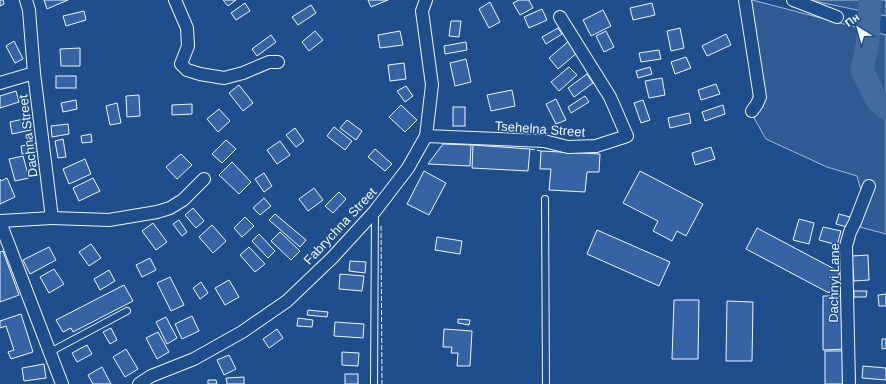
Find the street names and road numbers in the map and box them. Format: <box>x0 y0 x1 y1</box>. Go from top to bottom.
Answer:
street label: Dachna Street <box>15 93 41 178</box>
street label: Tsehelna Street <box>494 118 586 140</box>
street label: Fabrychna Street <box>301 184 380 268</box>
street label: Dachnyi Lane <box>826 243 842 323</box>

